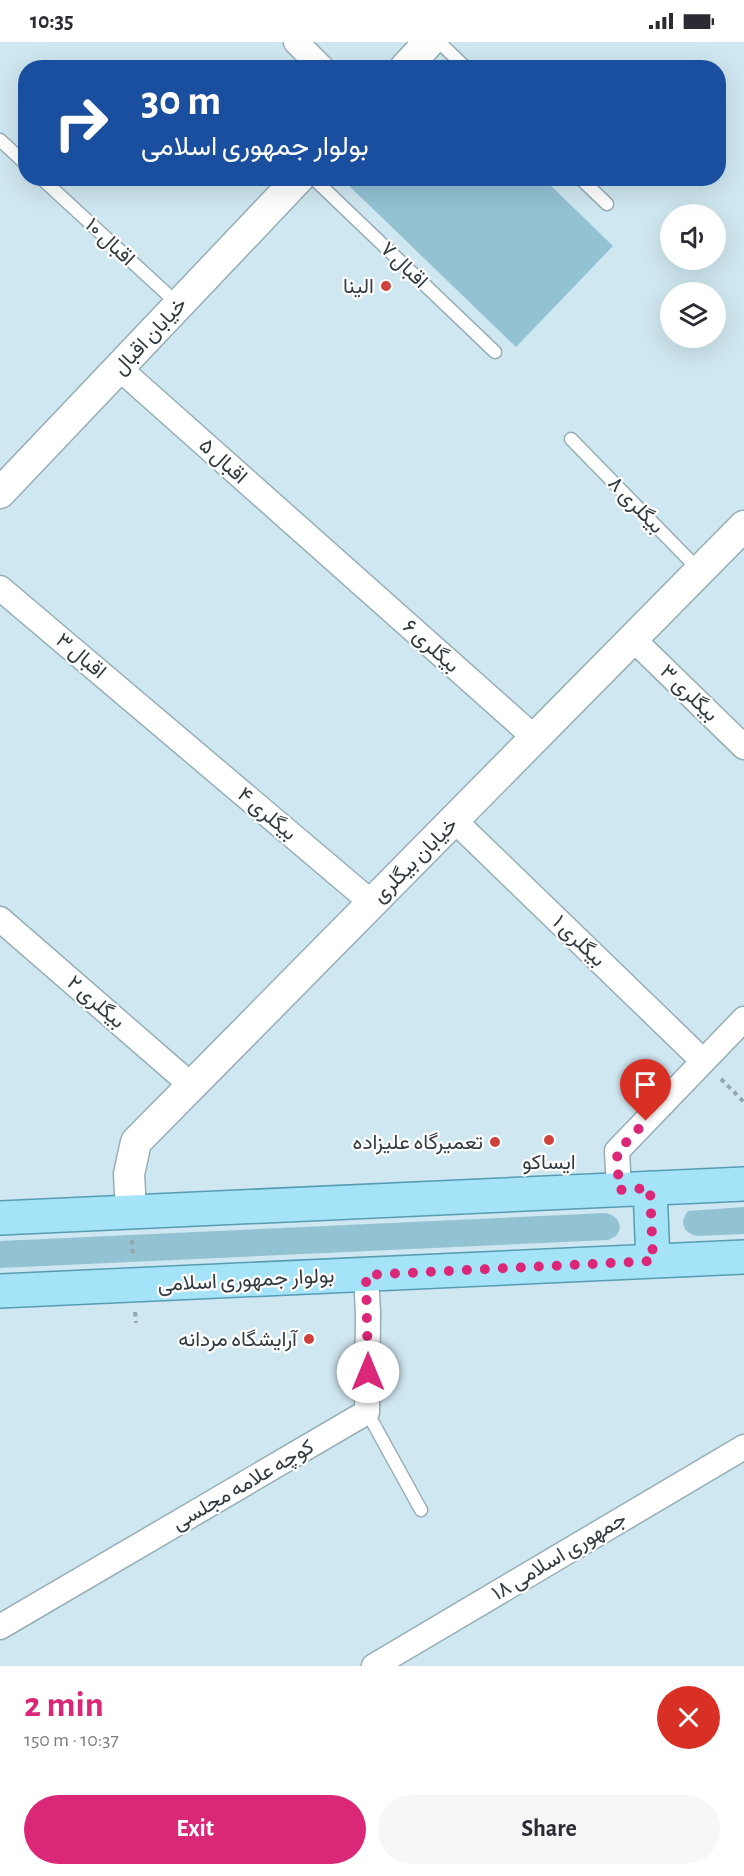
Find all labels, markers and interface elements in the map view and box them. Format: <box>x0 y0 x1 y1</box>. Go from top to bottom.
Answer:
text: 10:35 <box>30 10 73 32</box>
text: 30 m <box>141 80 221 122</box>
icon: right <box>42 84 120 162</box>
text: بولوار جمهوری اسلامی <box>141 133 369 160</box>
map controls <box>660 204 726 348</box>
button: sound <box>660 204 726 270</box>
street label: اقبال ۱۰ <box>81 214 139 271</box>
street label: اقبال ۷ <box>376 238 432 293</box>
place label: الینا <box>343 276 374 298</box>
marker: الینا <box>379 279 393 293</box>
button: layers <box>660 282 726 348</box>
street label: خیابان اقبال <box>109 293 192 379</box>
street label: اقبال ۵ <box>194 434 251 488</box>
street label: بیگلری ۸ <box>603 473 668 539</box>
street label: بیگلری ۶ <box>397 615 463 678</box>
street label: اقبال ۳ <box>51 629 110 683</box>
street label: بیگلری ۳ <box>655 661 722 727</box>
street label: بیگلری ۴ <box>232 784 300 846</box>
street label: خیابان بیگلری <box>368 813 463 908</box>
street label: بیگلری ۱ <box>547 911 609 972</box>
street label: بیگلری ۲ <box>62 972 129 1034</box>
pin <box>620 1059 671 1121</box>
icon: arrive <box>629 1068 662 1101</box>
place label: تعمیرگاه علیزاده <box>353 1132 483 1155</box>
marker: ایساکو <box>542 1133 556 1147</box>
marker: تعمیرگاه علیزاده <box>488 1135 502 1149</box>
place label: ایساکو <box>522 1152 576 1175</box>
street label: بولوار جمهوری اسلامی <box>157 1265 335 1297</box>
place label: آرایشگاه مردانه <box>178 1329 299 1352</box>
marker: آرایشگاه مردانه <box>302 1332 316 1346</box>
position arrow <box>336 1340 400 1404</box>
street label: کوچه علامه مجلسی <box>169 1436 319 1537</box>
street label: جمهوری اسلامی ۱۸ <box>488 1508 631 1606</box>
button: close <box>657 1686 720 1749</box>
text: 2 min <box>24 1687 104 1723</box>
text: 150 m · 10:37 <box>24 1730 119 1750</box>
button: Exit <box>24 1795 366 1864</box>
button: Share <box>378 1795 720 1864</box>

